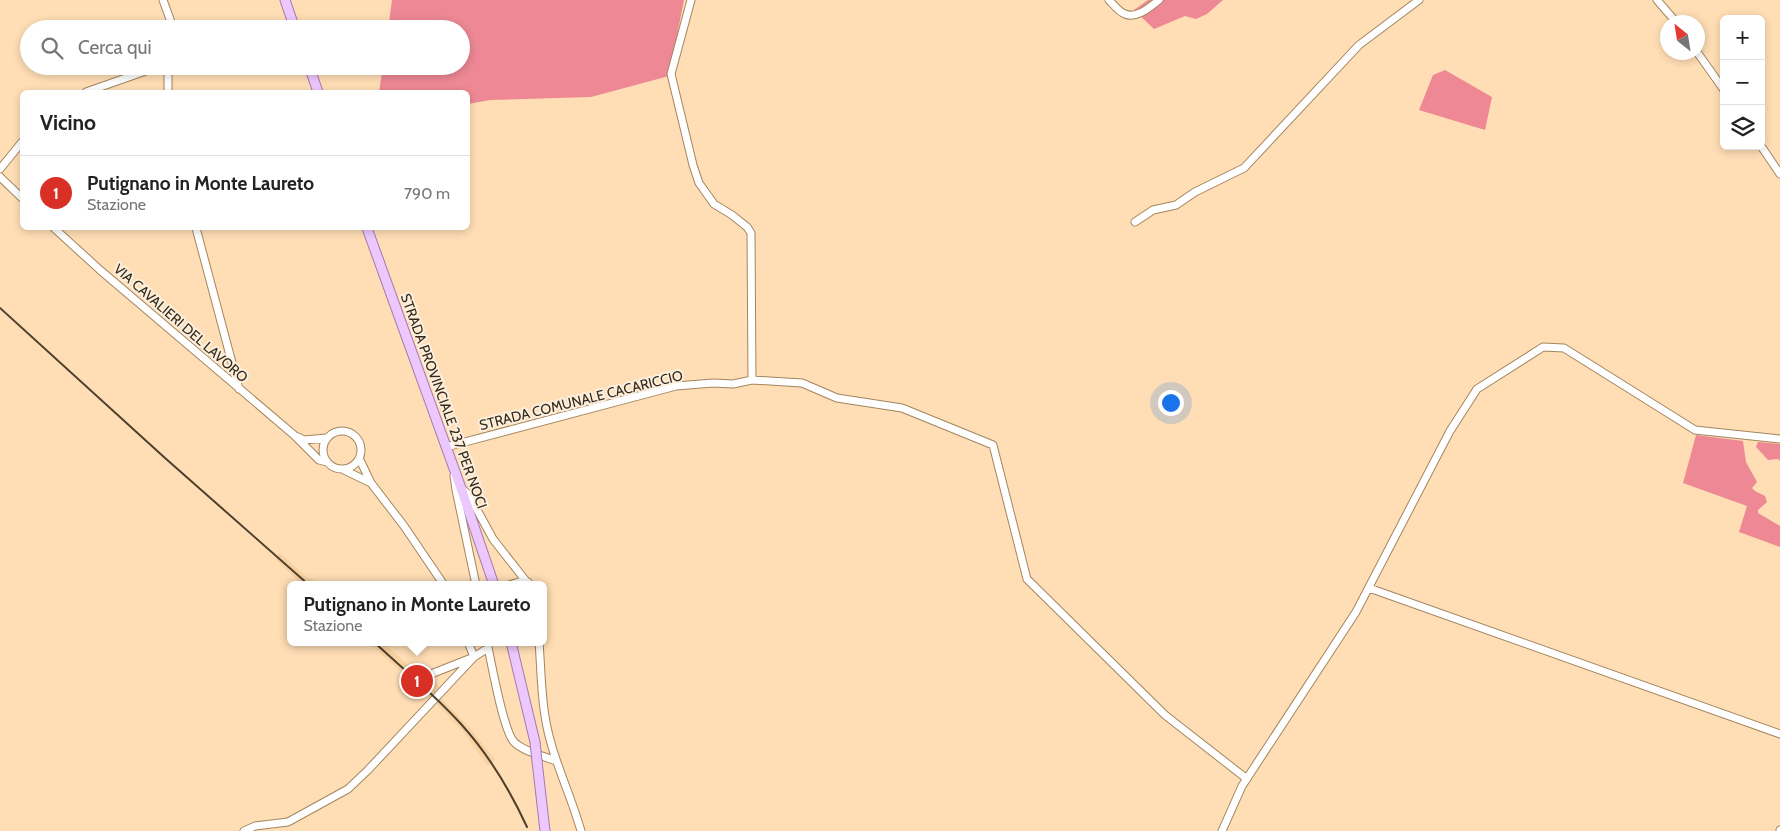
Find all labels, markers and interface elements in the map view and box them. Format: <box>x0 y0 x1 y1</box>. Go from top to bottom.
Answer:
north arrow <box>1660 15 1705 60</box>
map controls <box>1720 15 1765 150</box>
button: + <box>1720 15 1765 60</box>
search box <box>20 20 470 75</box>
icon: search <box>38 34 66 62</box>
text: Cerca qui <box>78 36 152 59</box>
button: − <box>1720 60 1765 105</box>
button: layers <box>1720 105 1765 150</box>
text: Vicino <box>40 110 96 135</box>
text: Putignano in Monte Laureto <box>87 172 314 195</box>
text: 1 <box>53 184 59 203</box>
text: 790 m <box>404 184 450 203</box>
text: Stazione <box>87 195 146 214</box>
street label: VIA CAVALIERI DEL LAVORO <box>110 260 252 386</box>
street label: STRADA PROVINCIALE 237 PER NOCI <box>397 291 491 511</box>
street label: STRADA COMUNALE CACARICCIO <box>477 366 685 434</box>
your location <box>1158 390 1184 416</box>
popup <box>287 581 547 646</box>
text: Putignano in Monte Laureto <box>303 593 531 616</box>
text: Stazione <box>303 616 362 635</box>
pin: 1 <box>401 662 433 700</box>

